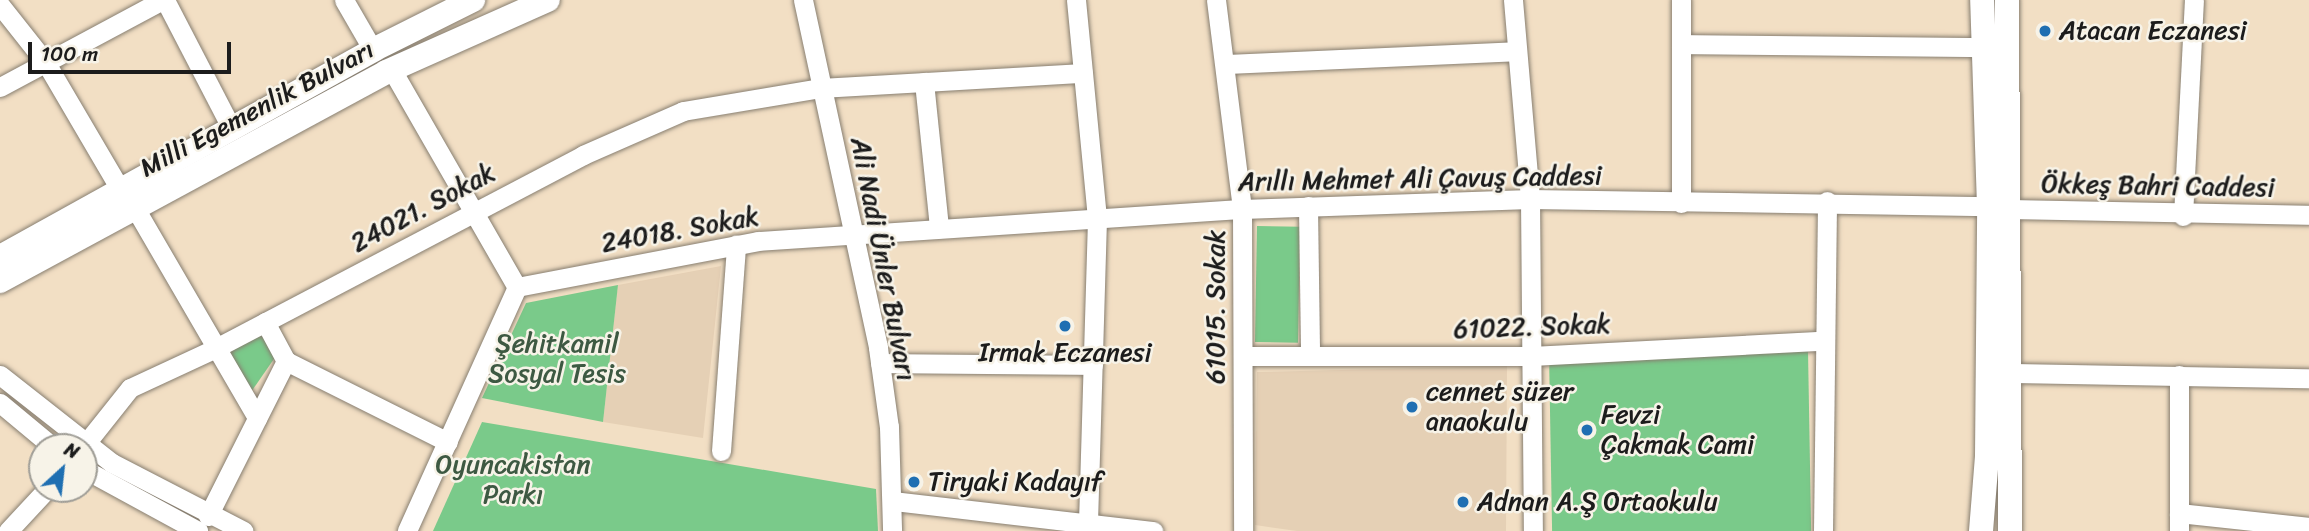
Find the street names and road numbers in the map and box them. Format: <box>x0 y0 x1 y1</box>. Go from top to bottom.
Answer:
street label: Milli Egemenlik Bulvarı <box>134 34 380 184</box>
street label: Ali Nadi Ünler Bulvarı <box>844 135 922 383</box>
street label: 24021. Sokak <box>346 157 500 259</box>
street label: Arıllı Mehmet Ali Çavuş Caddesi <box>1238 160 1602 198</box>
street label: Ökkeş Bahri Caddesi <box>2042 168 2274 204</box>
street label: 24018. Sokak <box>599 201 761 259</box>
street label: 61015. Sokak <box>1200 230 1232 384</box>
street label: 61022. Sokak <box>1453 309 1611 345</box>

